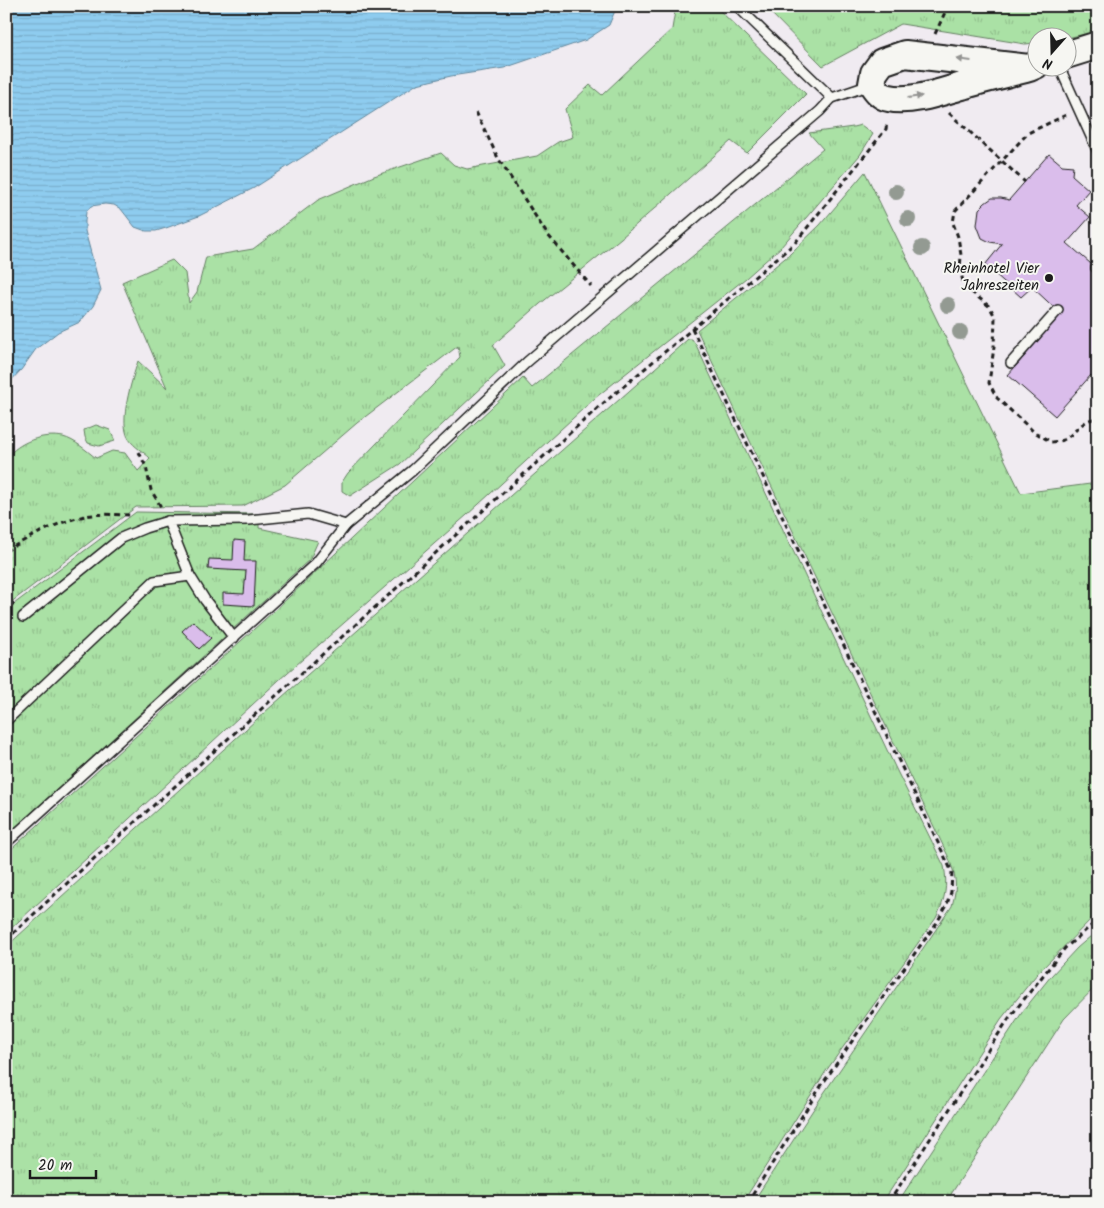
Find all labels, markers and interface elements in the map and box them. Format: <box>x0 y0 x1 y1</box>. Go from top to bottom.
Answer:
north arrow <box>1026 28 1076 78</box>
text: N <box>1040 51 1056 75</box>
one-way arrow <box>955 56 971 64</box>
one-way arrow <box>907 93 923 101</box>
place label: Rheinhotel Vier Jahreszeiten <box>944 257 1040 298</box>
marker: Rheinhotel Vier Jahreszeiten <box>1043 272 1055 284</box>
scale bar <box>30 1148 96 1180</box>
text: 20 m <box>38 1154 72 1178</box>

